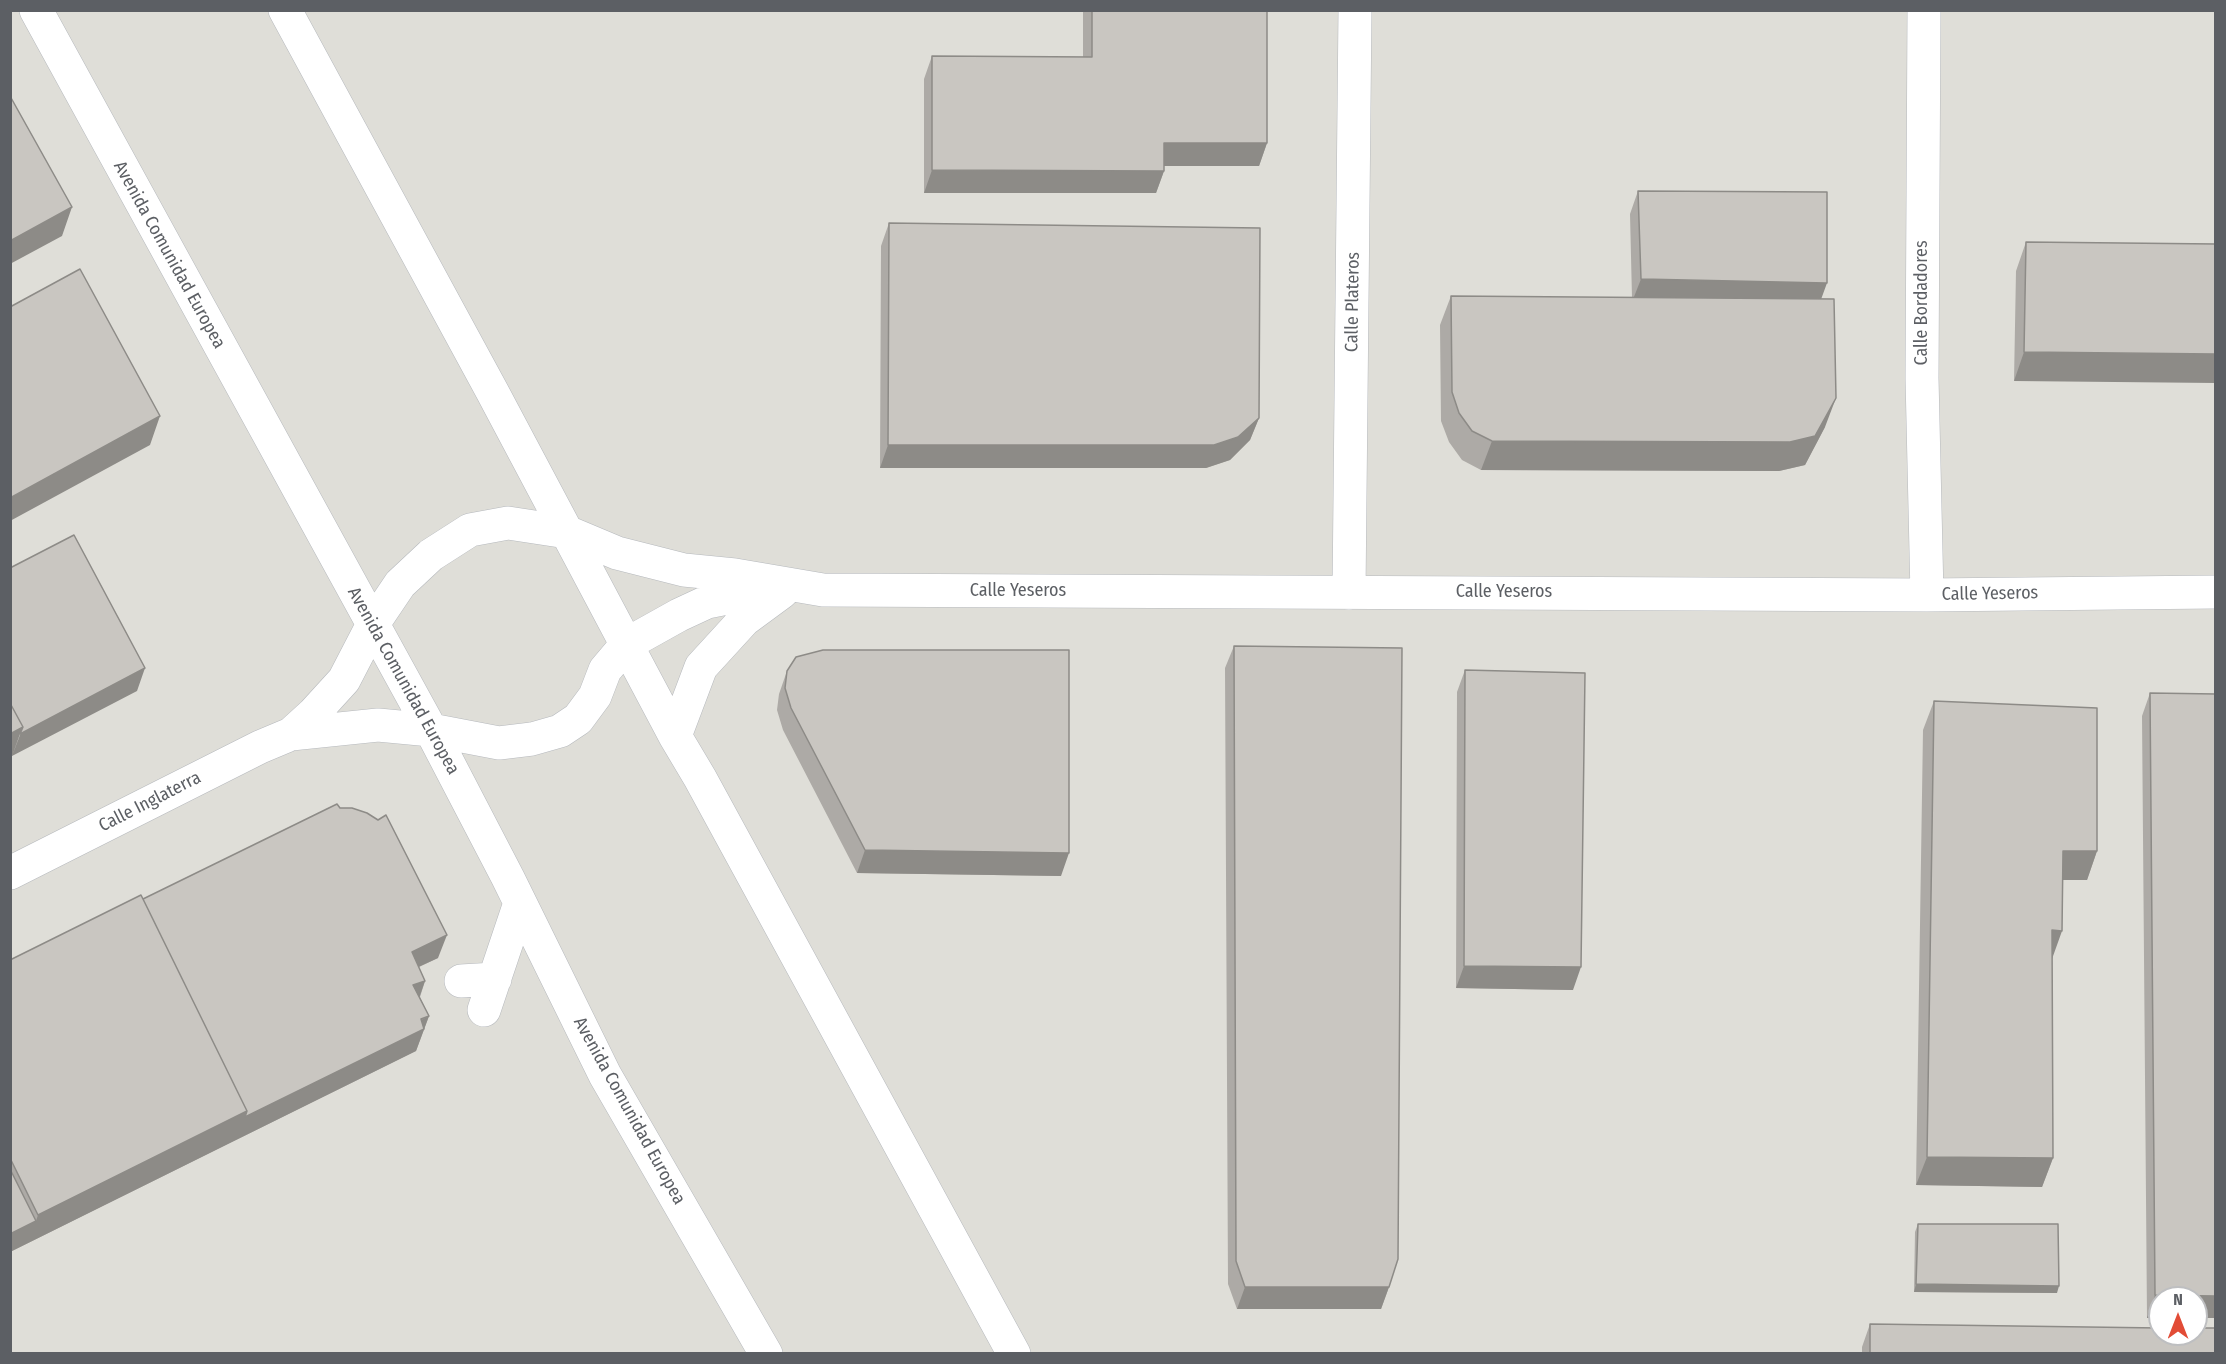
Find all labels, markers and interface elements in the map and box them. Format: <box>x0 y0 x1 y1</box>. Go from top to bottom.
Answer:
street label: Avenida Comunidad Europea <box>108 158 230 352</box>
street label: Calle Bordadores <box>1911 240 1933 366</box>
street label: Calle Plateros <box>1341 252 1365 352</box>
street label: Calle Yeseros <box>970 580 1066 602</box>
street label: Calle Yeseros <box>1456 581 1552 603</box>
street label: Calle Yeseros <box>1942 582 2038 606</box>
street label: Avenida Comunidad Europea <box>342 584 464 778</box>
street label: Calle Inglaterra <box>95 767 205 837</box>
street label: Avenida Comunidad Europea <box>568 1014 690 1208</box>
north arrow <box>2148 1286 2208 1346</box>
text: N <box>2173 1290 2183 1309</box>

